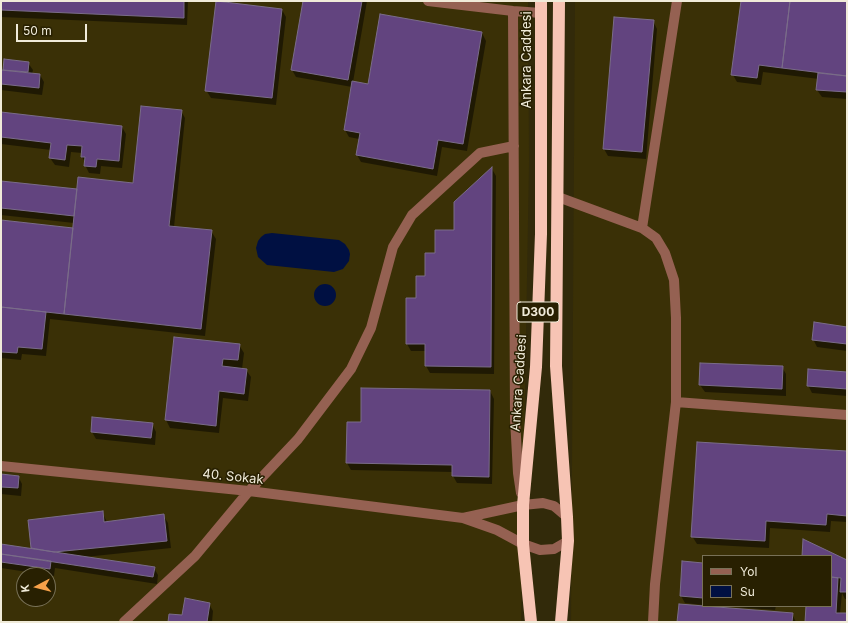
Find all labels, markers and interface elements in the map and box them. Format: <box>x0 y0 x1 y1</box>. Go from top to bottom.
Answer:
street label: Ankara Caddesi <box>519 11 535 109</box>
scale bar <box>18 16 89 42</box>
text: 50 m <box>23 23 52 38</box>
road number: D300 <box>517 302 559 322</box>
street label: Ankara Caddesi <box>508 334 530 432</box>
street label: 40. Sokak <box>202 466 264 488</box>
legend <box>702 555 832 607</box>
text: Yol <box>740 564 757 579</box>
north arrow <box>16 567 56 607</box>
text: K <box>18 584 33 593</box>
text: Su <box>740 584 755 599</box>

